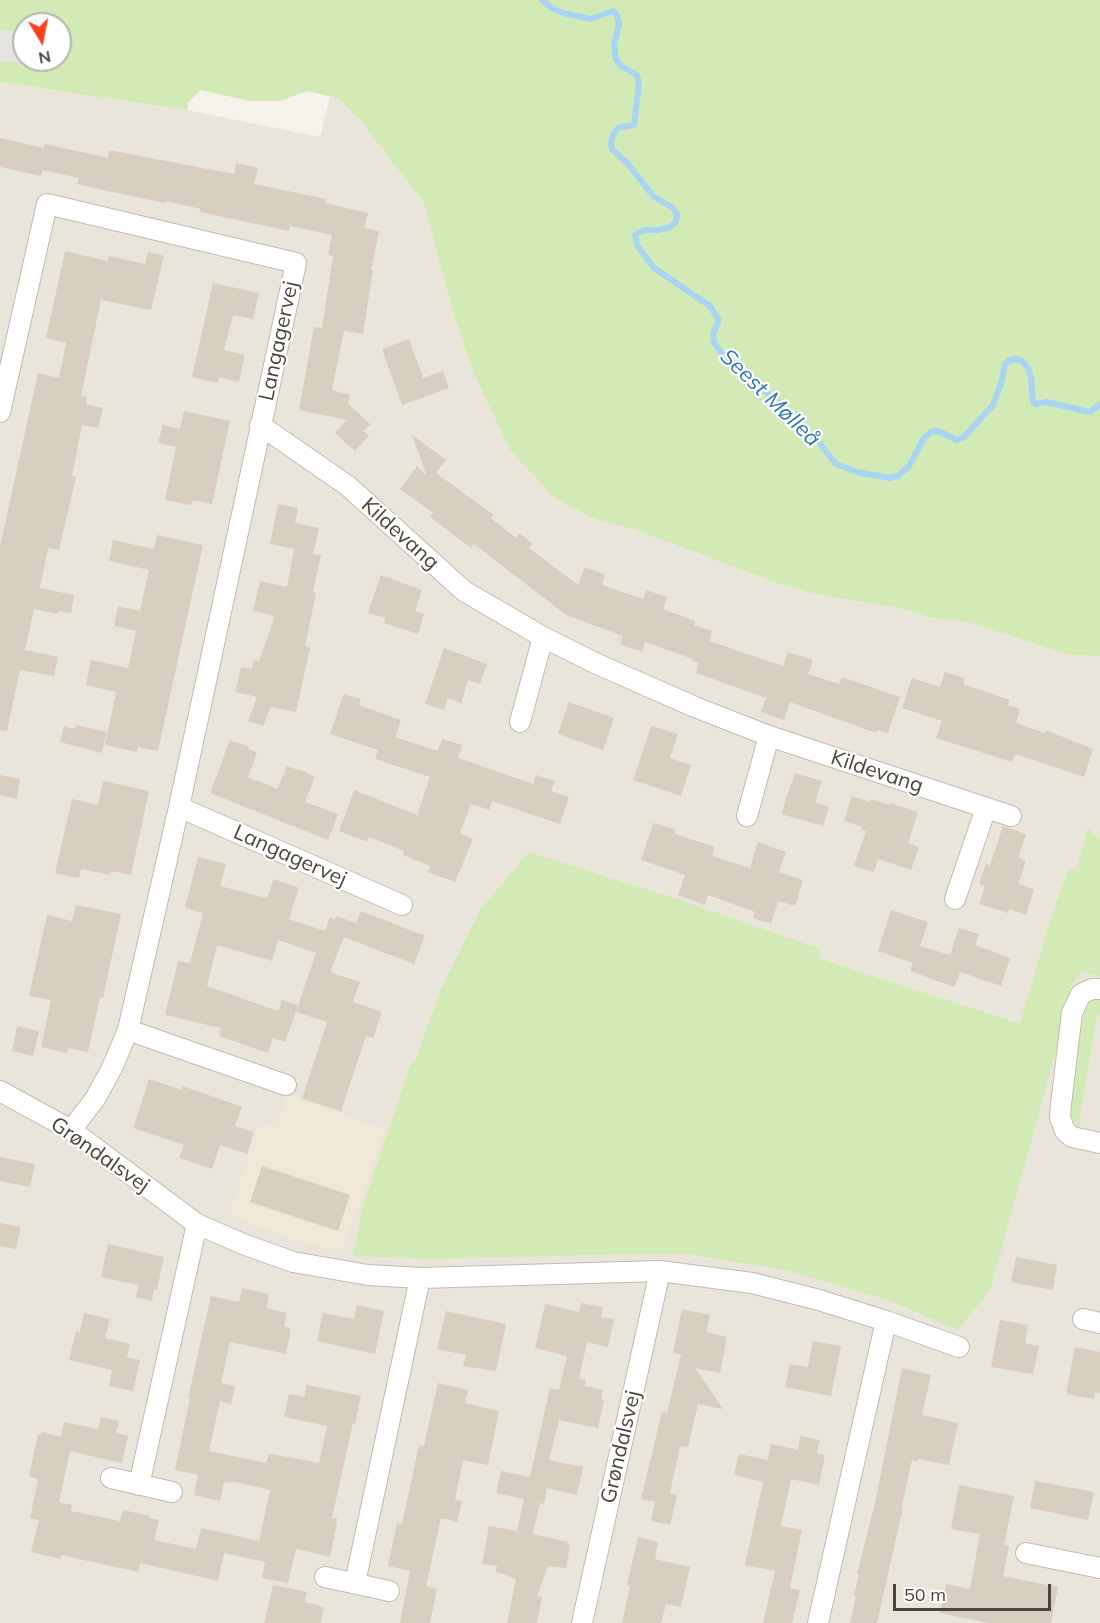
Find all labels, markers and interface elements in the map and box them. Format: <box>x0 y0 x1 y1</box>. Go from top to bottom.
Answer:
north arrow <box>12 12 72 72</box>
text: N <box>37 47 52 69</box>
street label: Langagervej <box>254 279 304 403</box>
water label: Seest Mølleå <box>714 344 826 452</box>
street label: Kildevang <box>356 493 444 575</box>
street label: Kildevang <box>828 745 926 799</box>
street label: Langagervej <box>229 820 351 892</box>
street label: Grøndalsvej <box>46 1112 154 1198</box>
street label: Grøndalsvej <box>596 1388 646 1506</box>
scale bar <box>896 1572 1054 1610</box>
text: 50 m <box>904 1583 946 1606</box>

